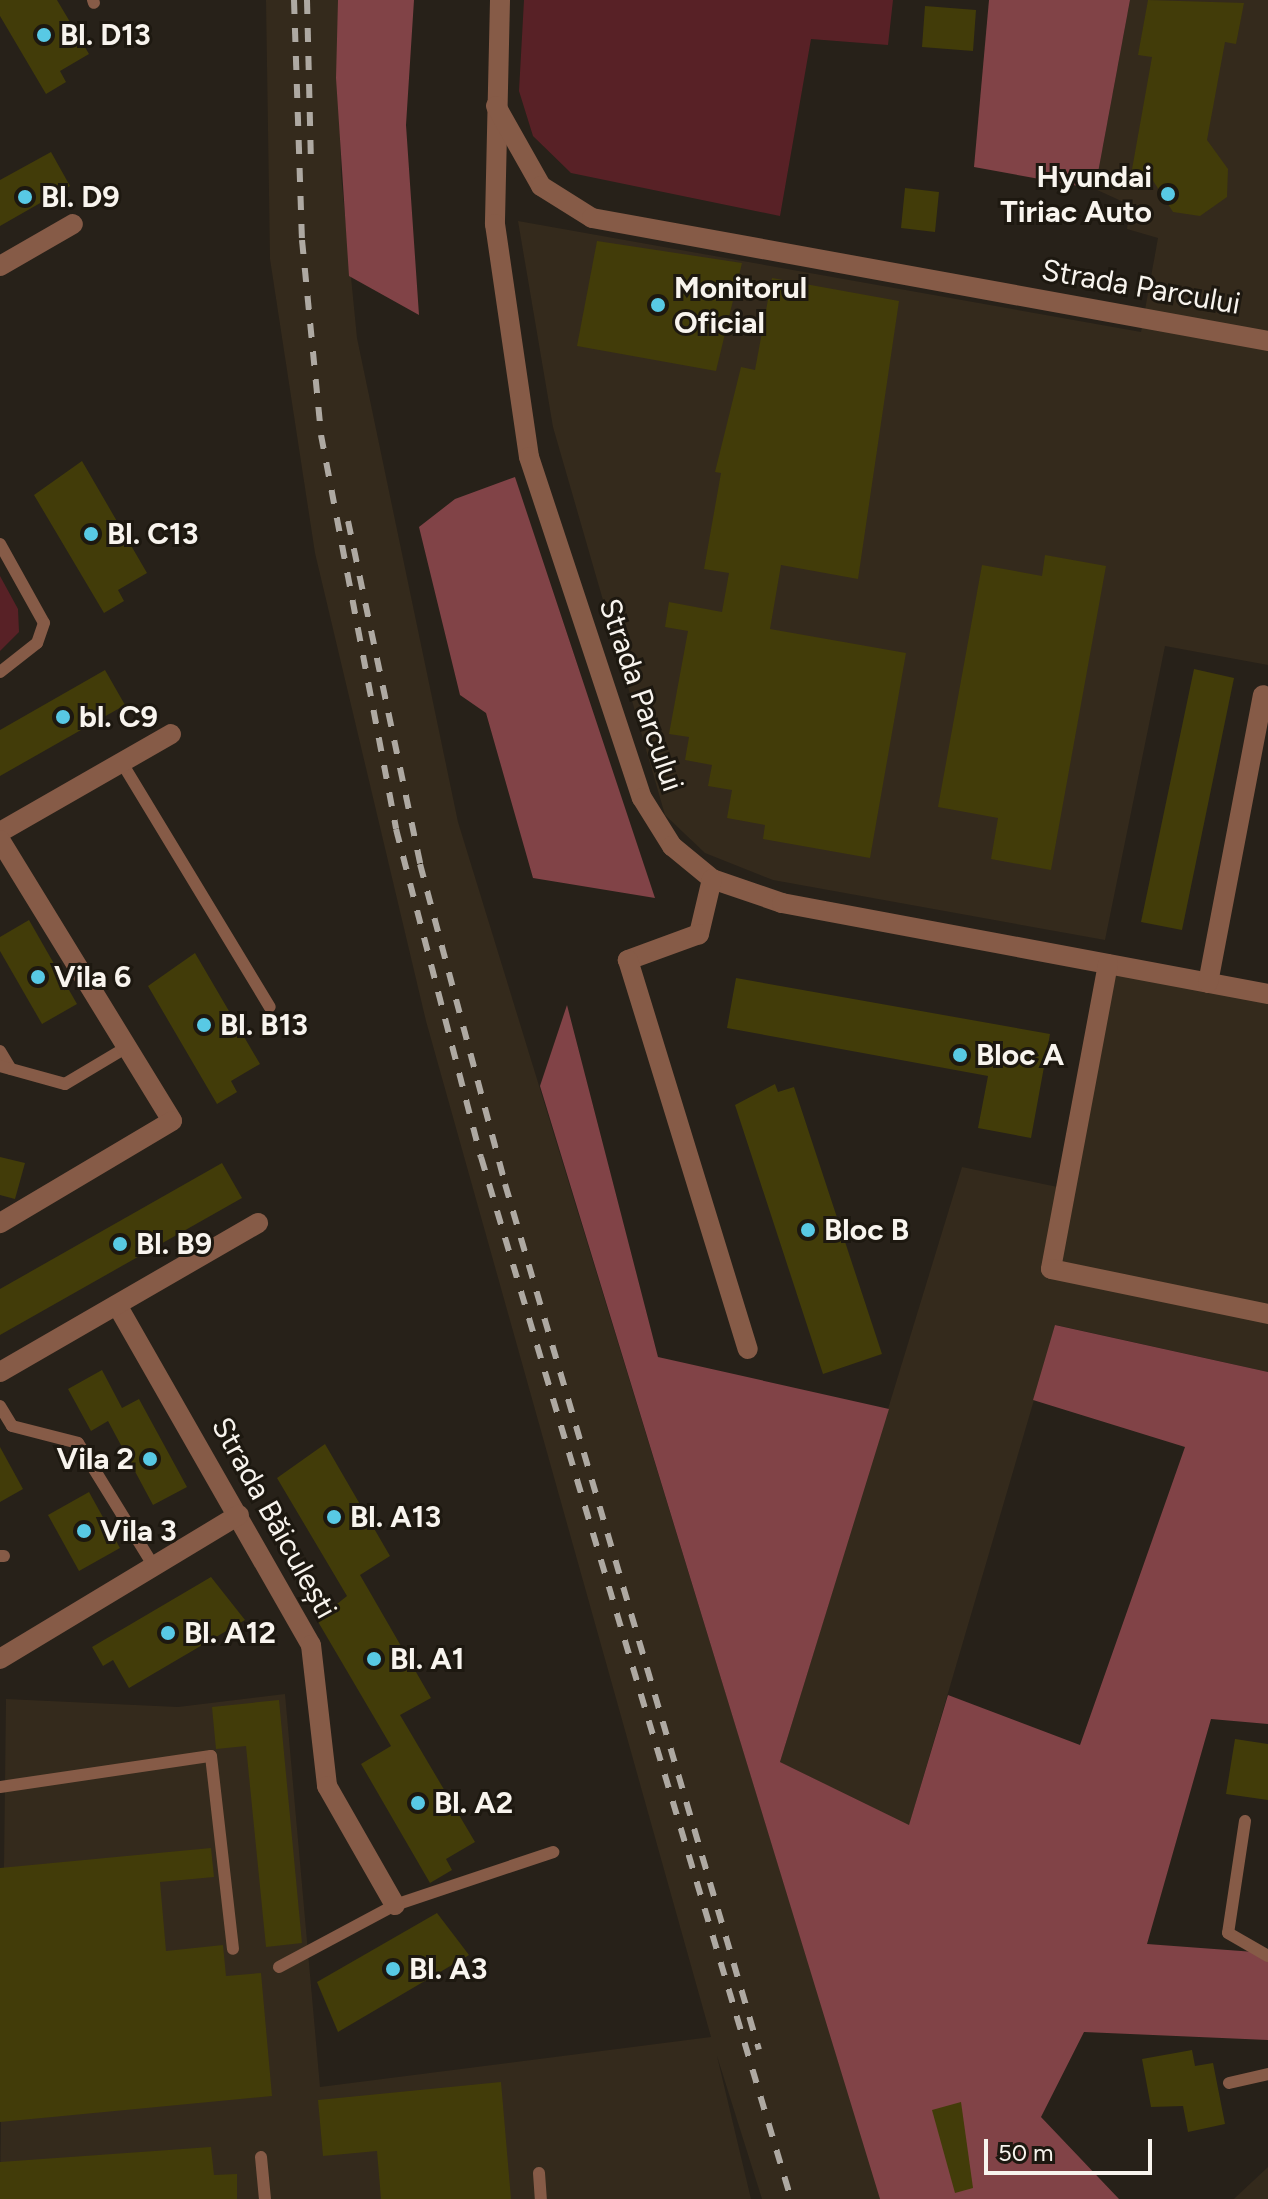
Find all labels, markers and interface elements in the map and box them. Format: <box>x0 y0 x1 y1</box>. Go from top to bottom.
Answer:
place label: Bl. D13 <box>60 17 151 53</box>
marker: Bl. D13 <box>35 26 53 44</box>
place label: Hyundai Tiriac Auto <box>1000 159 1152 230</box>
place label: Bl. D9 <box>41 179 120 215</box>
marker: Hyundai Tiriac Auto <box>1159 185 1177 203</box>
marker: Bl. D9 <box>16 188 34 206</box>
street label: Strada Parcului <box>1039 252 1243 322</box>
place label: Monitorul Oficial <box>674 270 807 340</box>
marker: Monitorul Oficial <box>649 296 667 314</box>
place label: Bl. C13 <box>107 516 198 552</box>
marker: Bl. C13 <box>82 525 100 543</box>
street label: Strada Parcului <box>591 594 691 796</box>
place label: bl. C9 <box>79 699 158 735</box>
marker: bl. C9 <box>54 708 72 726</box>
place label: Vila 6 <box>54 959 131 995</box>
marker: Vila 6 <box>29 968 47 986</box>
place label: Bl. B13 <box>220 1007 308 1043</box>
marker: Bl. B13 <box>195 1016 213 1034</box>
place label: Bloc A <box>976 1037 1064 1073</box>
marker: Bloc A <box>951 1046 969 1064</box>
place label: Bloc B <box>824 1212 909 1248</box>
marker: Bloc B <box>799 1221 817 1239</box>
place label: Bl. B9 <box>136 1226 212 1262</box>
marker: Bl. B9 <box>111 1235 129 1253</box>
street label: Strada Băiculești <box>204 1411 344 1625</box>
place label: Vila 2 <box>57 1441 134 1477</box>
marker: Vila 2 <box>141 1450 159 1468</box>
place label: Bl. A13 <box>350 1499 441 1535</box>
marker: Bl. A13 <box>325 1508 343 1526</box>
place label: Vila 3 <box>100 1513 177 1549</box>
marker: Vila 3 <box>75 1522 93 1540</box>
place label: Bl. A12 <box>184 1615 276 1651</box>
marker: Bl. A12 <box>159 1624 177 1642</box>
place label: Bl. A1 <box>390 1641 464 1677</box>
marker: Bl. A1 <box>365 1650 383 1668</box>
place label: Bl. A2 <box>434 1785 513 1821</box>
marker: Bl. A2 <box>409 1794 427 1812</box>
place label: Bl. A3 <box>409 1951 487 1987</box>
marker: Bl. A3 <box>384 1960 402 1978</box>
scale bar <box>988 2123 1156 2173</box>
text: 50 m <box>998 2138 1054 2167</box>

